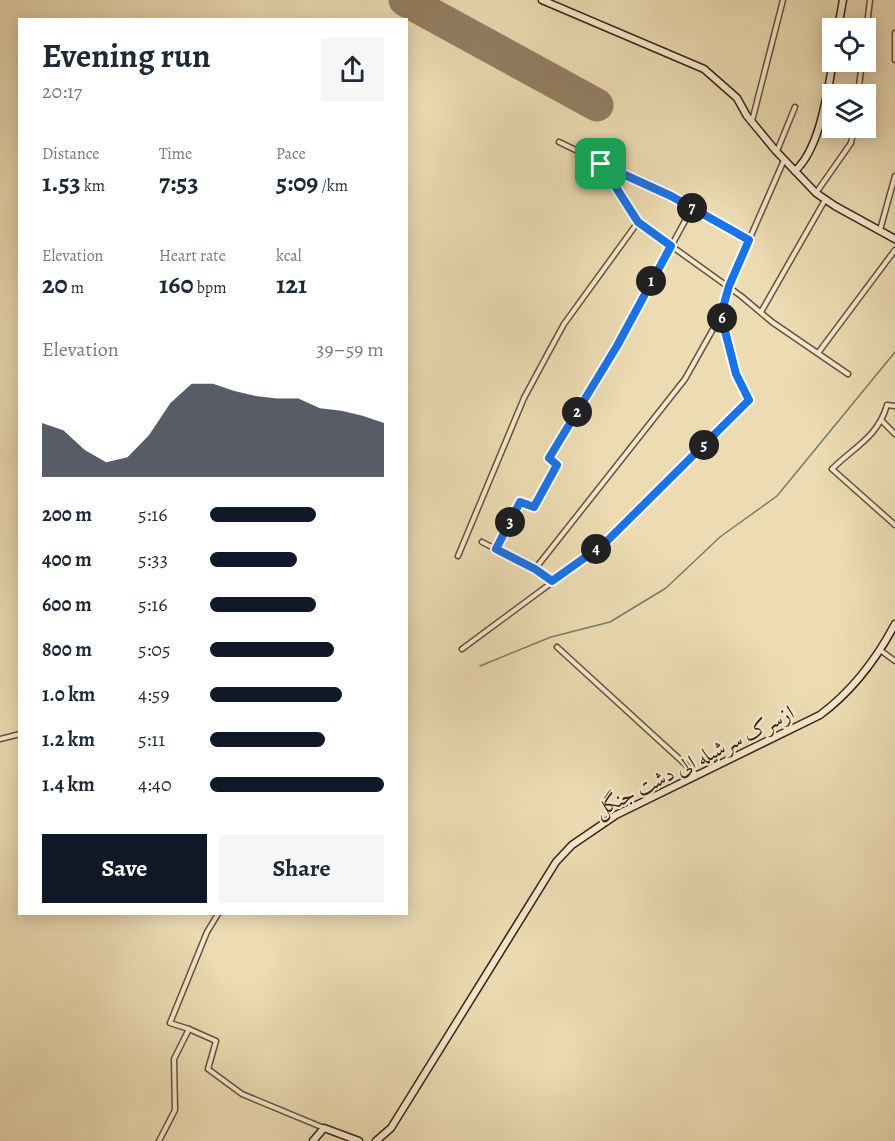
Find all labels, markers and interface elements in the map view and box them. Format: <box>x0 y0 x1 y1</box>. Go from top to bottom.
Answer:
map controls <box>822 18 876 138</box>
button: locate <box>822 18 876 72</box>
text: Evening run <box>42 33 211 78</box>
button: share <box>321 38 384 101</box>
text: 20:17 <box>42 78 82 105</box>
button: layers <box>822 84 876 138</box>
pin <box>575 138 626 189</box>
text: Distance <box>42 143 99 165</box>
text: Time <box>159 143 192 165</box>
text: Pace <box>276 143 306 165</box>
icon: arrive <box>584 147 617 180</box>
text: 1.53 <box>42 165 81 200</box>
text: 7:53 <box>159 165 199 200</box>
text: 5:09 <box>276 165 318 200</box>
text: km <box>81 175 105 197</box>
text: /km <box>318 175 348 197</box>
pin: 7 <box>677 193 707 223</box>
text: 7 <box>689 197 695 219</box>
text: Elevation <box>42 245 103 267</box>
text: Heart rate <box>159 245 226 267</box>
text: kcal <box>276 245 302 267</box>
pin: 1 <box>636 266 666 296</box>
text: 20 <box>42 267 68 302</box>
text: 160 <box>159 267 194 302</box>
text: 121 <box>276 267 307 302</box>
text: 1 <box>648 270 654 292</box>
text: m <box>68 277 84 299</box>
text: bpm <box>194 277 227 299</box>
pin: 6 <box>707 303 737 333</box>
text: 6 <box>718 307 726 329</box>
text: Elevation <box>42 336 119 363</box>
text: 39–59 m <box>316 336 384 363</box>
pin: 2 <box>562 397 592 427</box>
text: 2 <box>573 401 581 423</box>
pin: 5 <box>689 430 719 460</box>
text: 5 <box>701 434 707 456</box>
text: 200 m <box>42 501 92 528</box>
text: 5:16 <box>138 501 167 528</box>
pin: 3 <box>495 507 525 537</box>
text: 3 <box>507 511 513 533</box>
pin: 4 <box>581 534 611 564</box>
text: 4 <box>592 538 600 560</box>
text: 400 m <box>42 546 92 573</box>
text: 5:33 <box>138 546 168 573</box>
text: 600 m <box>42 591 92 618</box>
text: 5:16 <box>138 591 167 618</box>
text: 800 m <box>42 636 92 663</box>
text: 5:05 <box>138 636 171 663</box>
text: 1.0 km <box>42 681 95 708</box>
text: 4:59 <box>138 681 170 708</box>
street label: ازسرک سرشیله الی دشت جنگل <box>589 698 799 825</box>
text: 1.2 km <box>42 726 95 753</box>
text: 5:11 <box>138 726 165 753</box>
text: 1.4 km <box>42 771 95 798</box>
text: 4:40 <box>138 771 172 798</box>
button: Save <box>42 834 207 903</box>
button: Share <box>219 834 384 903</box>

